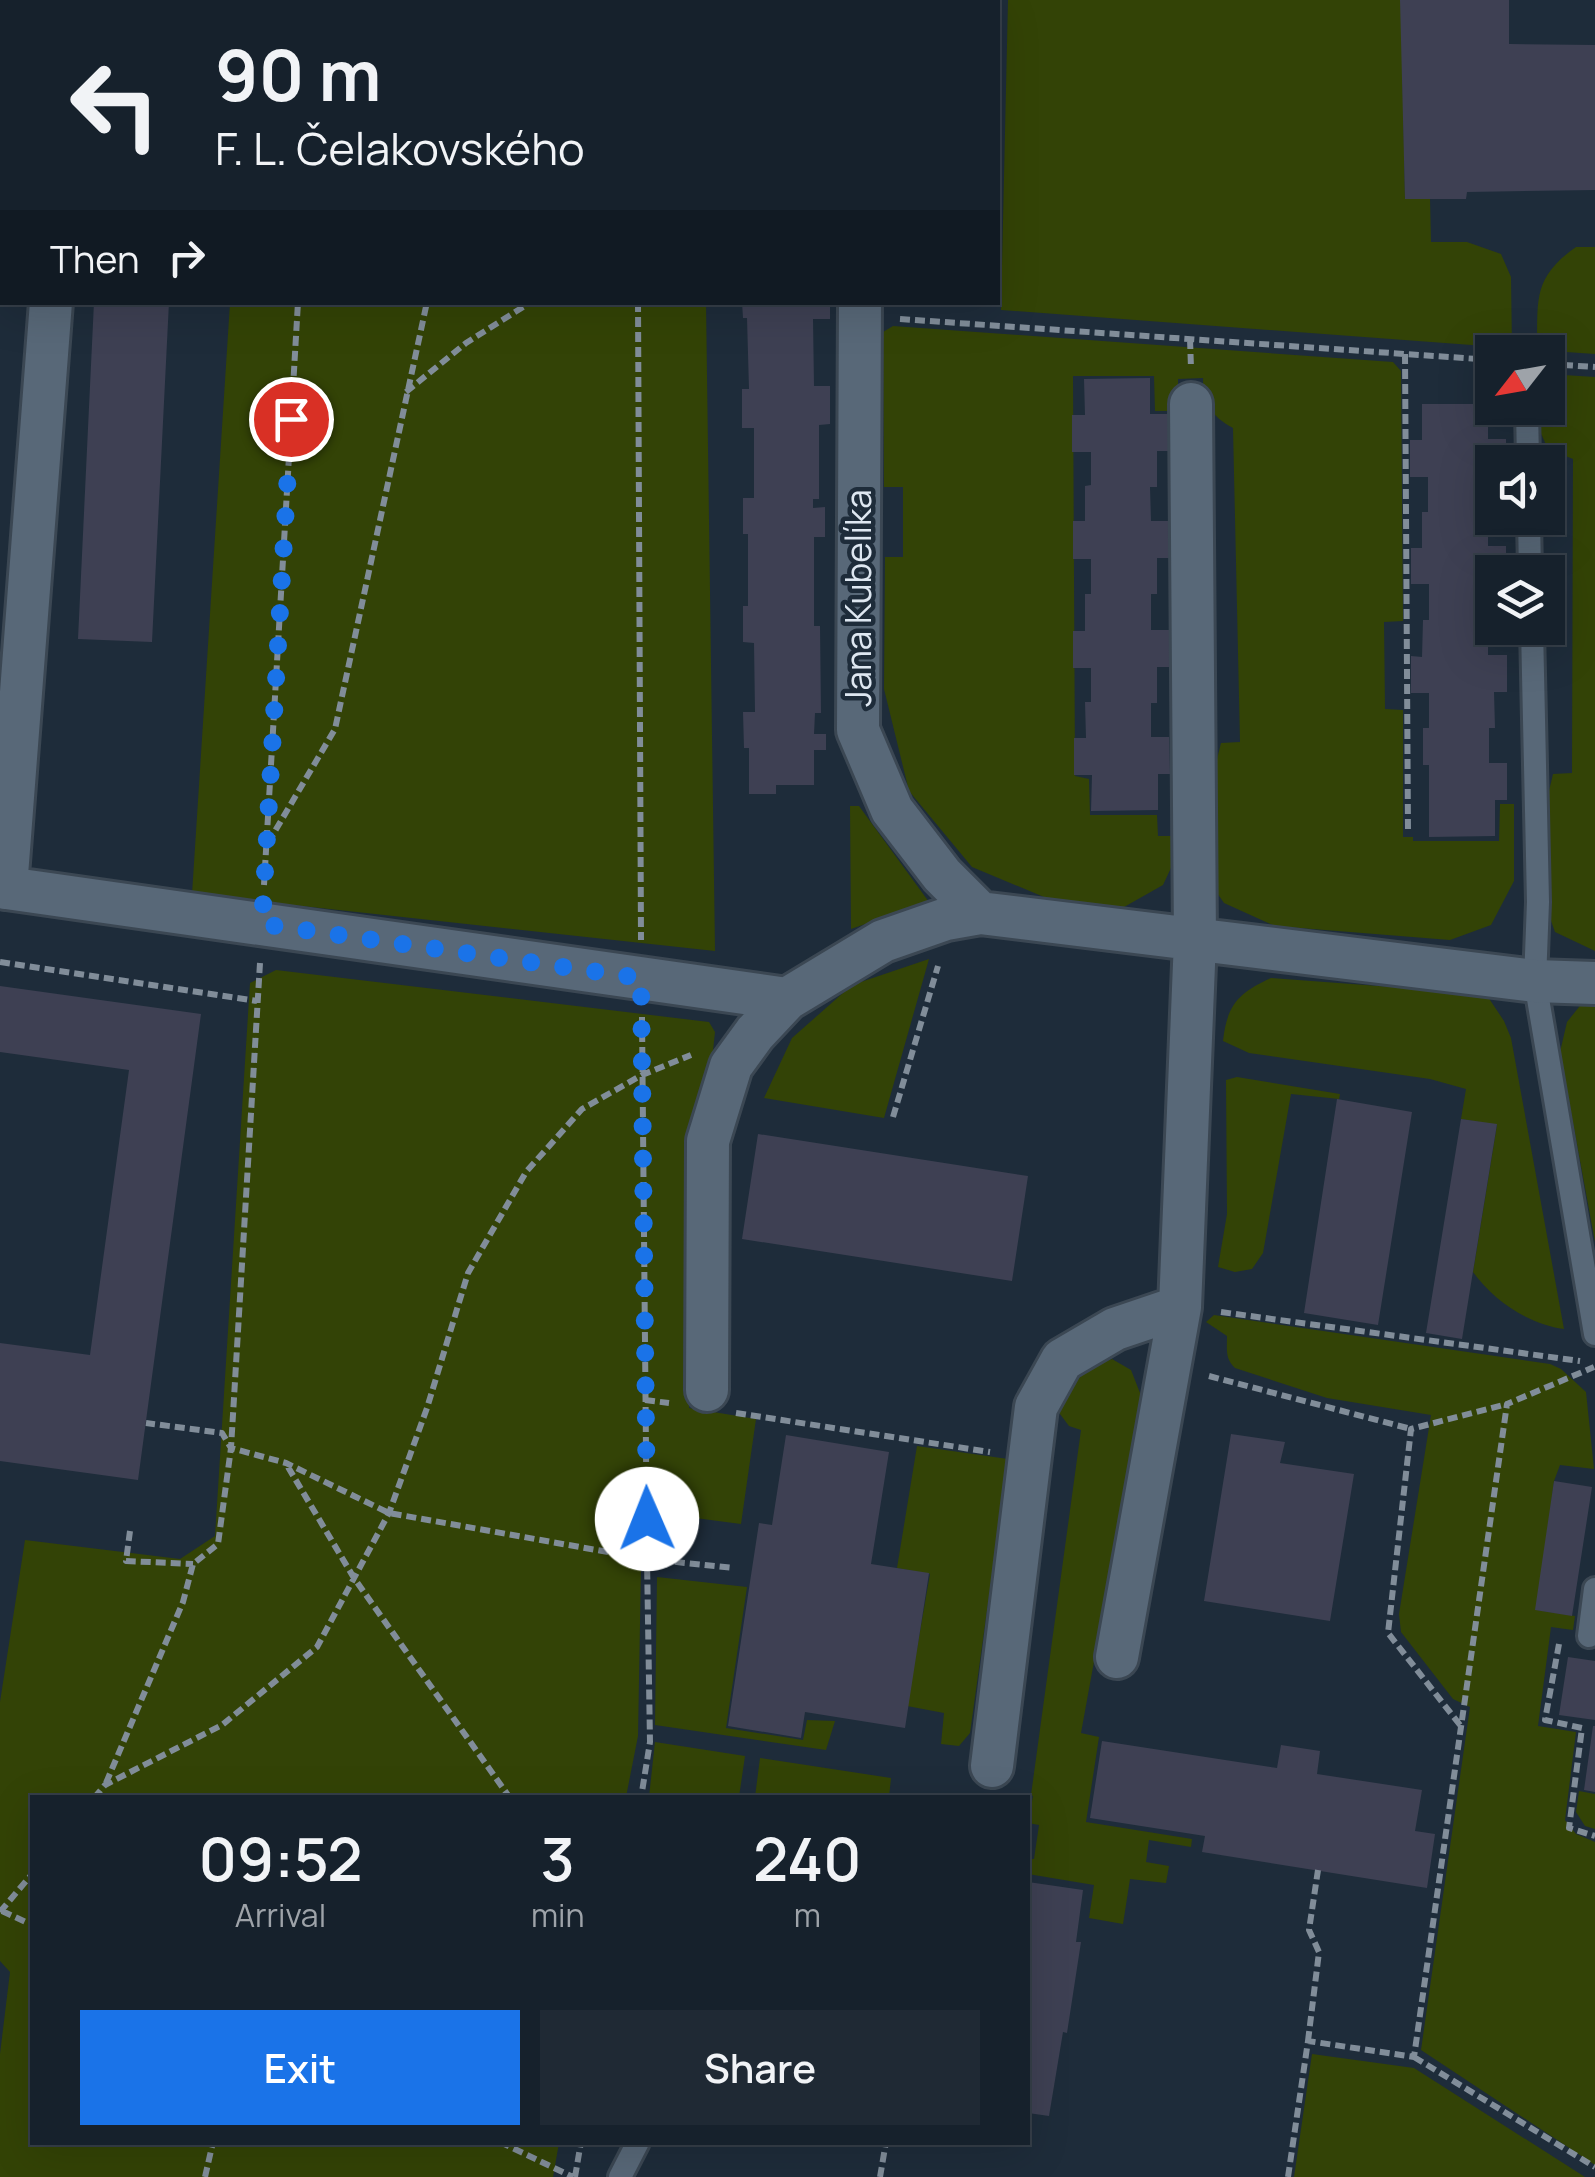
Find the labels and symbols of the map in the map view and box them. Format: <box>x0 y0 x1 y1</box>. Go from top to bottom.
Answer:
north arrow <box>1475 335 1565 425</box>
pin <box>249 377 334 462</box>
street label: Jana Kubelíka <box>834 489 882 707</box>
position arrow <box>595 1467 699 1571</box>

